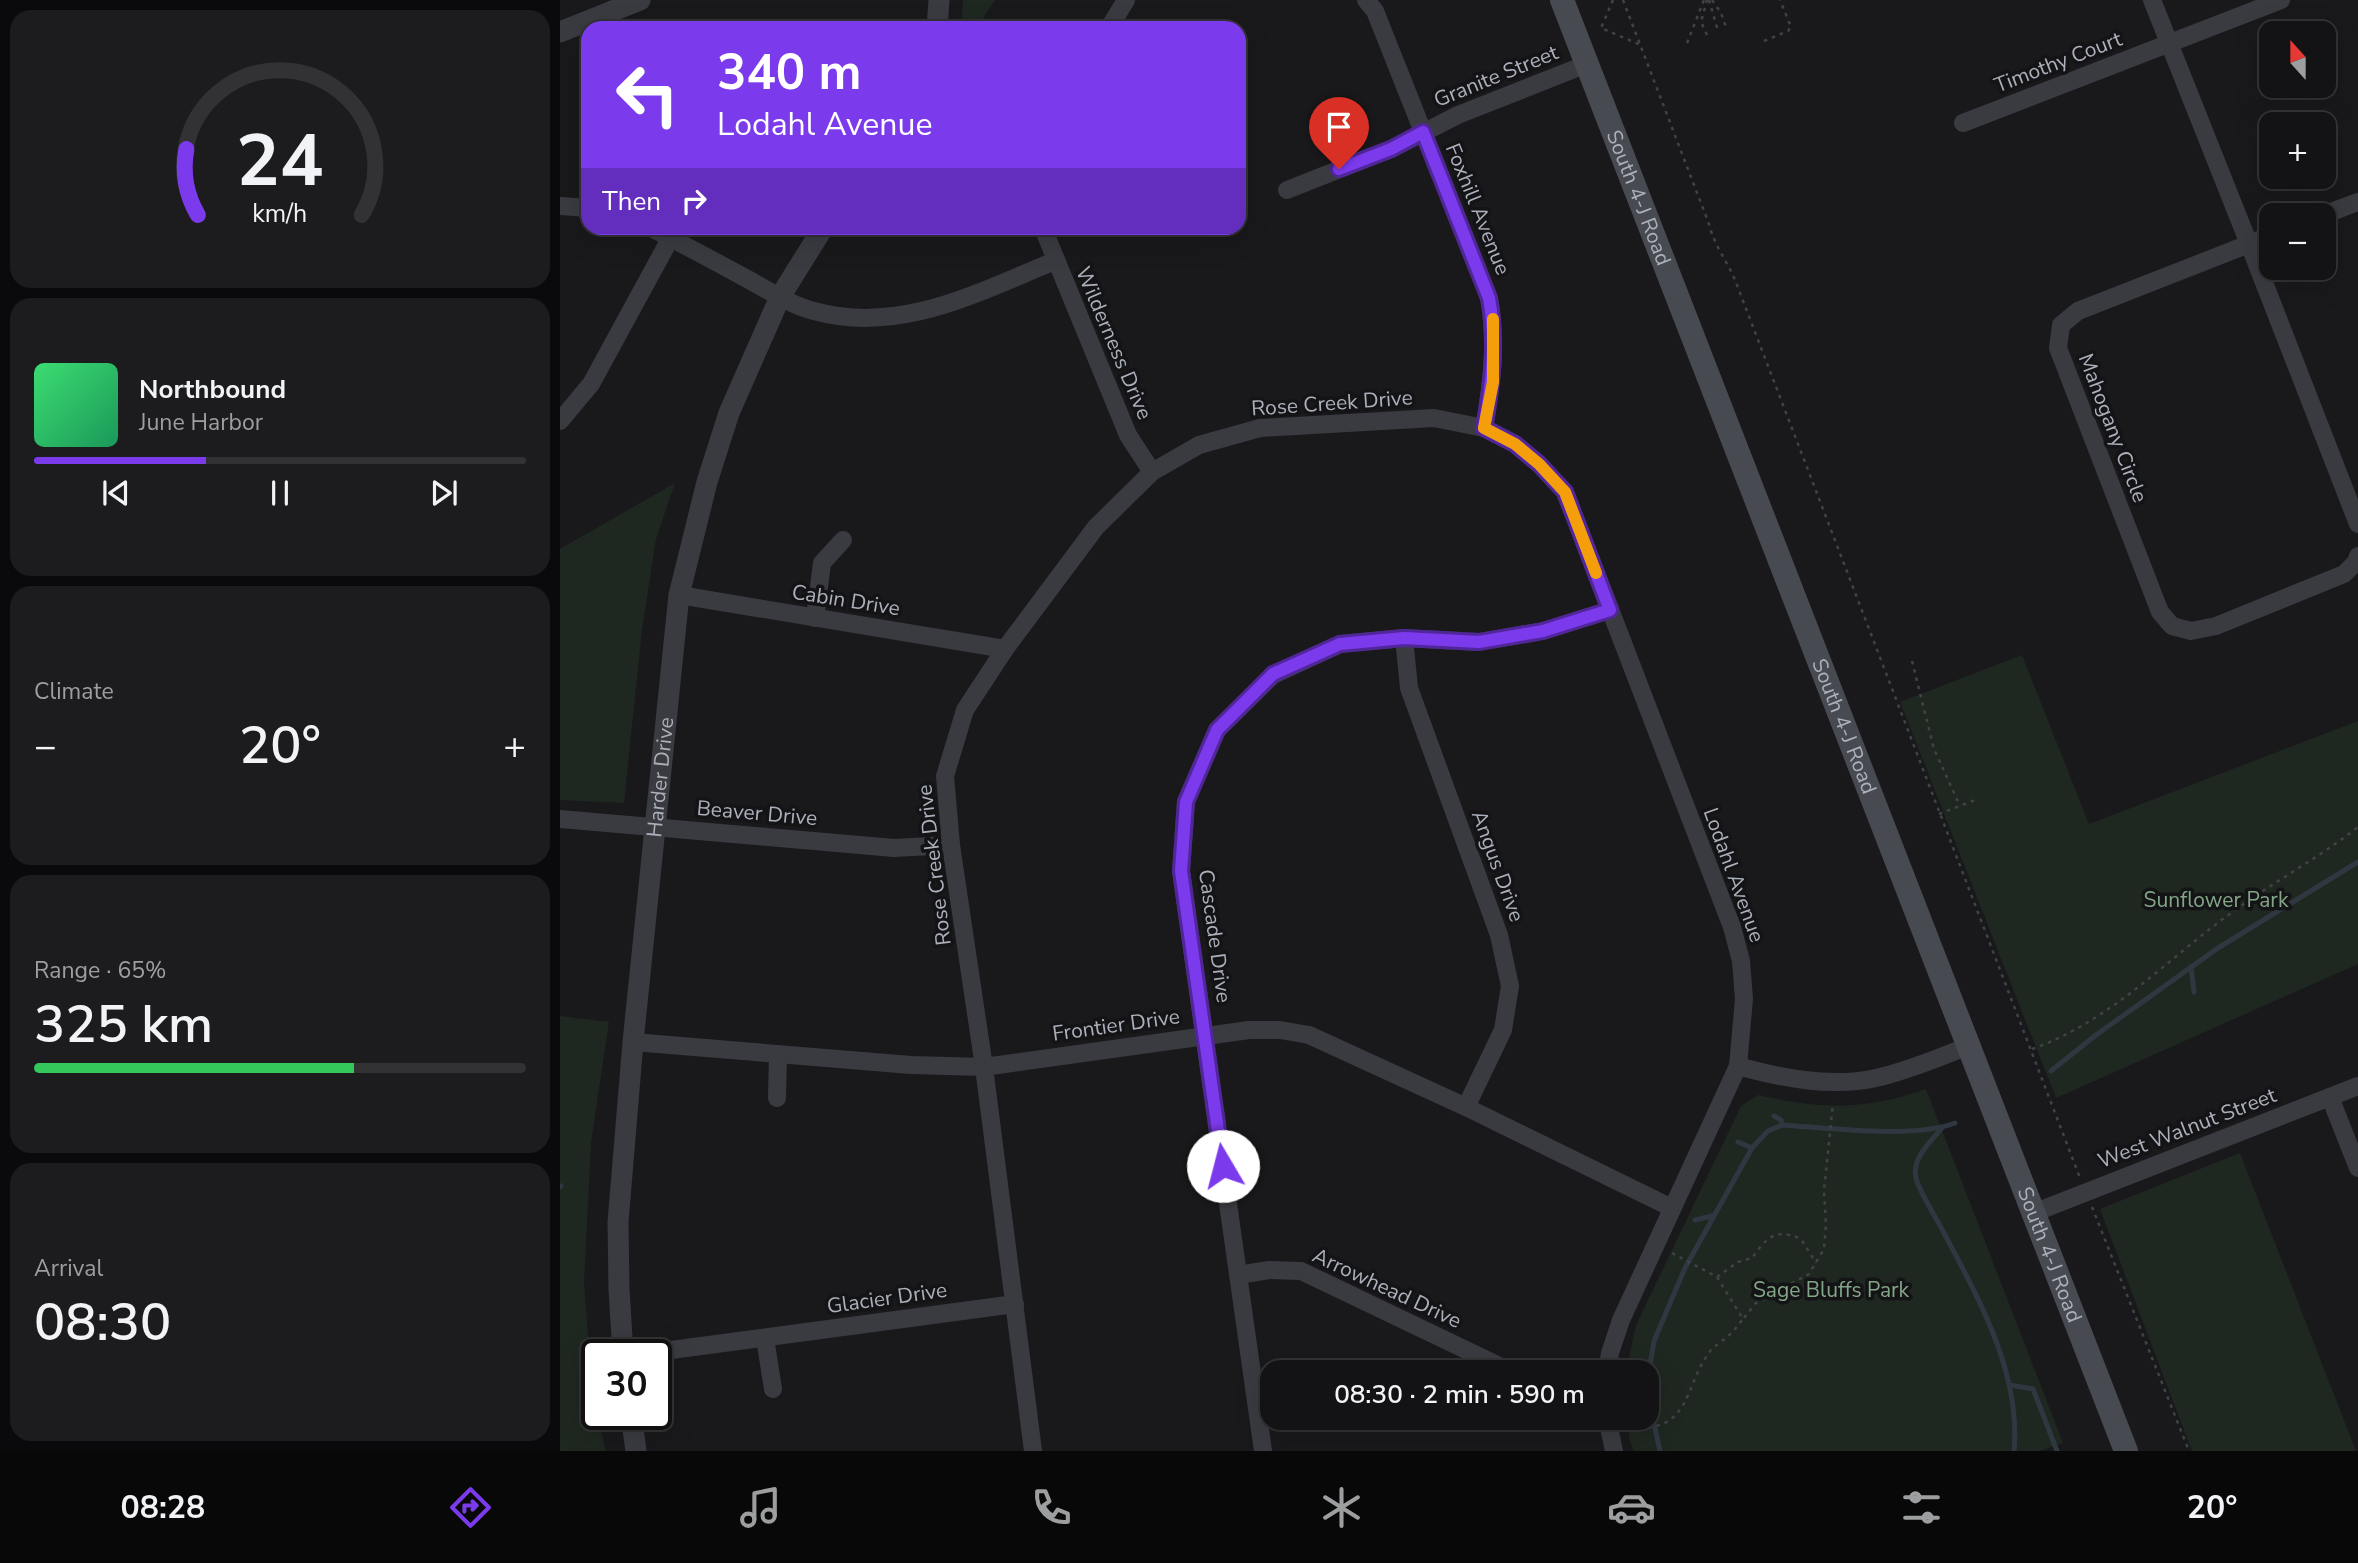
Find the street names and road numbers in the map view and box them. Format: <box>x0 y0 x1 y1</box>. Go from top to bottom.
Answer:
street label: Timothy Court <box>1990 25 2127 99</box>
street label: Granite Street <box>1430 38 1563 114</box>
street label: South 4-J Road <box>1600 126 1678 269</box>
street label: Foxhill Avenue <box>1439 139 1517 279</box>
street label: Wilderness Drive <box>1069 262 1159 424</box>
street label: Mahogany Circle <box>2072 349 2154 507</box>
street label: Rose Creek Drive <box>1250 383 1414 423</box>
street label: Cabin Drive <box>790 578 902 622</box>
street label: South 4-J Road <box>1805 654 1883 798</box>
street label: Harder Drive <box>640 716 680 839</box>
street label: Rose Creek Drive <box>910 783 958 947</box>
street label: Beaver Drive <box>696 794 818 832</box>
street label: Lodahl Avenue <box>1697 804 1771 946</box>
street label: Angus Drive <box>1465 806 1531 926</box>
street label: Cascade Drive <box>1192 868 1238 1004</box>
street label: Frontier Drive <box>1050 1002 1182 1048</box>
street label: West Walnut Street <box>2094 1081 2281 1175</box>
street label: South 4-J Road <box>2011 1183 2089 1326</box>
street label: Arrowhead Drive <box>1308 1241 1466 1335</box>
street label: Glacier Drive <box>825 1276 949 1320</box>

